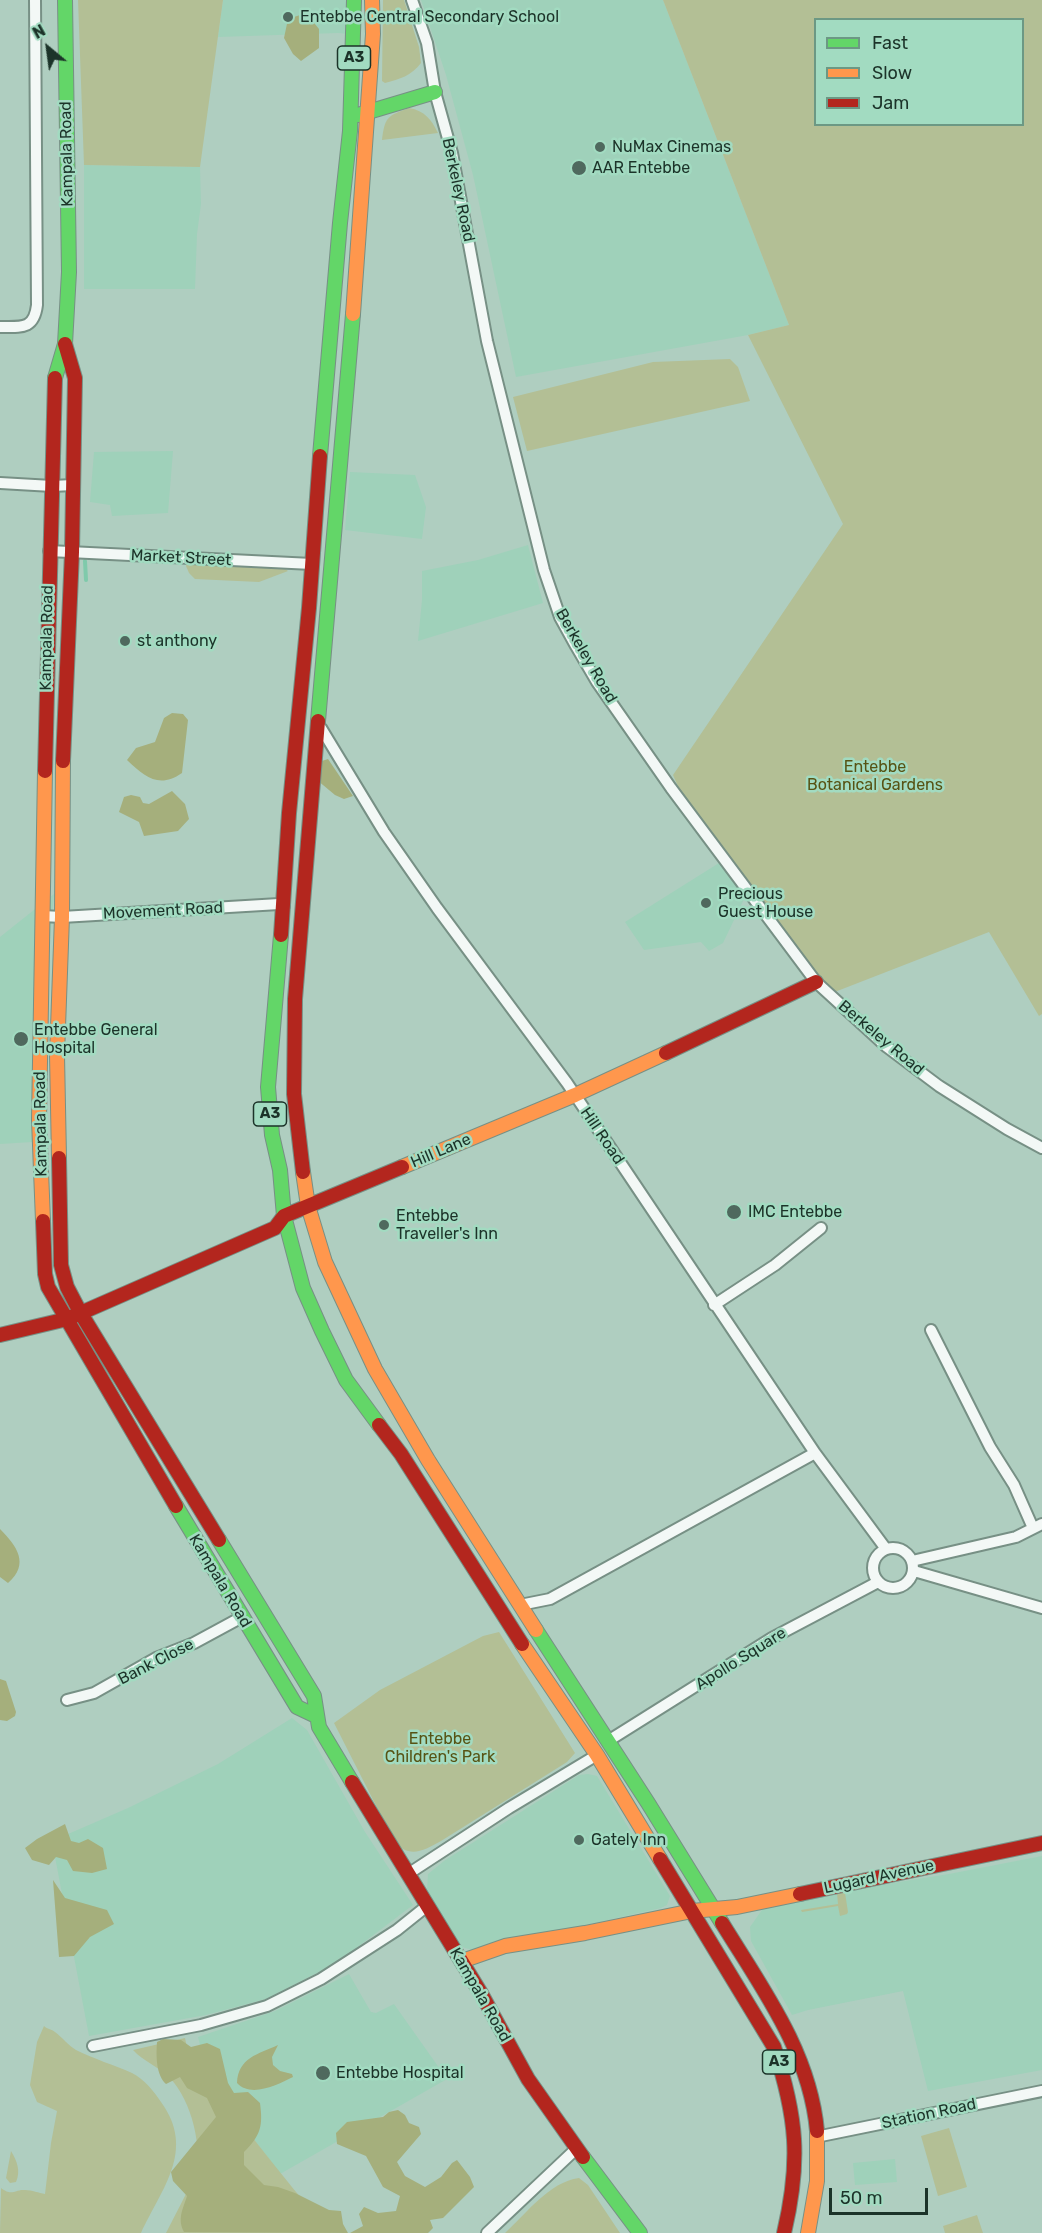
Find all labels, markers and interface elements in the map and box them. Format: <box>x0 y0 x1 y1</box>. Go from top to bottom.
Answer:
place label: Entebbe Central Secondary School <box>300 7 559 27</box>
marker: Entebbe Central Secondary School <box>281 10 295 24</box>
north arrow <box>18 18 78 78</box>
legend <box>814 18 1024 126</box>
text: N <box>29 21 49 43</box>
text: Fast <box>872 32 908 54</box>
road number: A3 <box>338 46 370 70</box>
text: Slow <box>872 62 912 84</box>
text: Jam <box>872 92 909 114</box>
street label: Kampala Road <box>56 101 78 207</box>
street label: Berkeley Road <box>438 136 478 244</box>
place label: NuMax Cinemas <box>612 137 731 157</box>
marker: NuMax Cinemas <box>593 140 607 154</box>
place label: AAR Entebbe <box>592 158 690 178</box>
marker: AAR Entebbe <box>570 159 588 177</box>
street label: Market Street <box>130 546 232 570</box>
street label: Kampala Road <box>36 585 58 691</box>
street label: Berkeley Road <box>551 605 621 707</box>
place label: st anthony <box>137 631 217 651</box>
marker: st anthony <box>118 634 132 648</box>
park label: Entebbe Botanical Gardens <box>807 757 943 795</box>
place label: Precious Guest House <box>718 884 813 922</box>
marker: Precious Guest House <box>699 896 713 910</box>
street label: Movement Road <box>103 898 223 924</box>
street label: Berkeley Road <box>834 997 928 1079</box>
place label: Entebbe General Hospital <box>34 1020 158 1058</box>
marker: Entebbe General Hospital <box>12 1030 30 1048</box>
street label: Kampala Road <box>30 1071 52 1177</box>
road number: A3 <box>254 1102 286 1126</box>
street label: Hill Road <box>576 1104 628 1168</box>
street label: Hill Lane <box>408 1130 474 1172</box>
place label: IMC Entebbe <box>748 1202 842 1222</box>
marker: IMC Entebbe <box>725 1203 743 1221</box>
place label: Entebbe Traveller's Inn <box>396 1206 498 1244</box>
marker: Entebbe Traveller's Inn <box>377 1218 391 1232</box>
street label: Kampala Road <box>185 1531 255 1631</box>
street label: Apollo Square <box>692 1624 790 1694</box>
street label: Bank Close <box>115 1635 197 1689</box>
park label: Entebbe Children's Park <box>385 1729 495 1767</box>
place label: Gately Inn <box>591 1830 666 1850</box>
marker: Gately Inn <box>572 1833 586 1847</box>
street label: Lugard Avenue <box>822 1856 936 1898</box>
street label: Kampala Road <box>445 1945 515 2045</box>
road number: A3 <box>762 2050 796 2074</box>
place label: Entebbe Hospital <box>336 2063 464 2083</box>
marker: Entebbe Hospital <box>314 2064 332 2082</box>
street label: Station Road <box>880 2095 978 2133</box>
scale bar <box>832 2176 931 2214</box>
text: 50 m <box>840 2187 883 2209</box>

